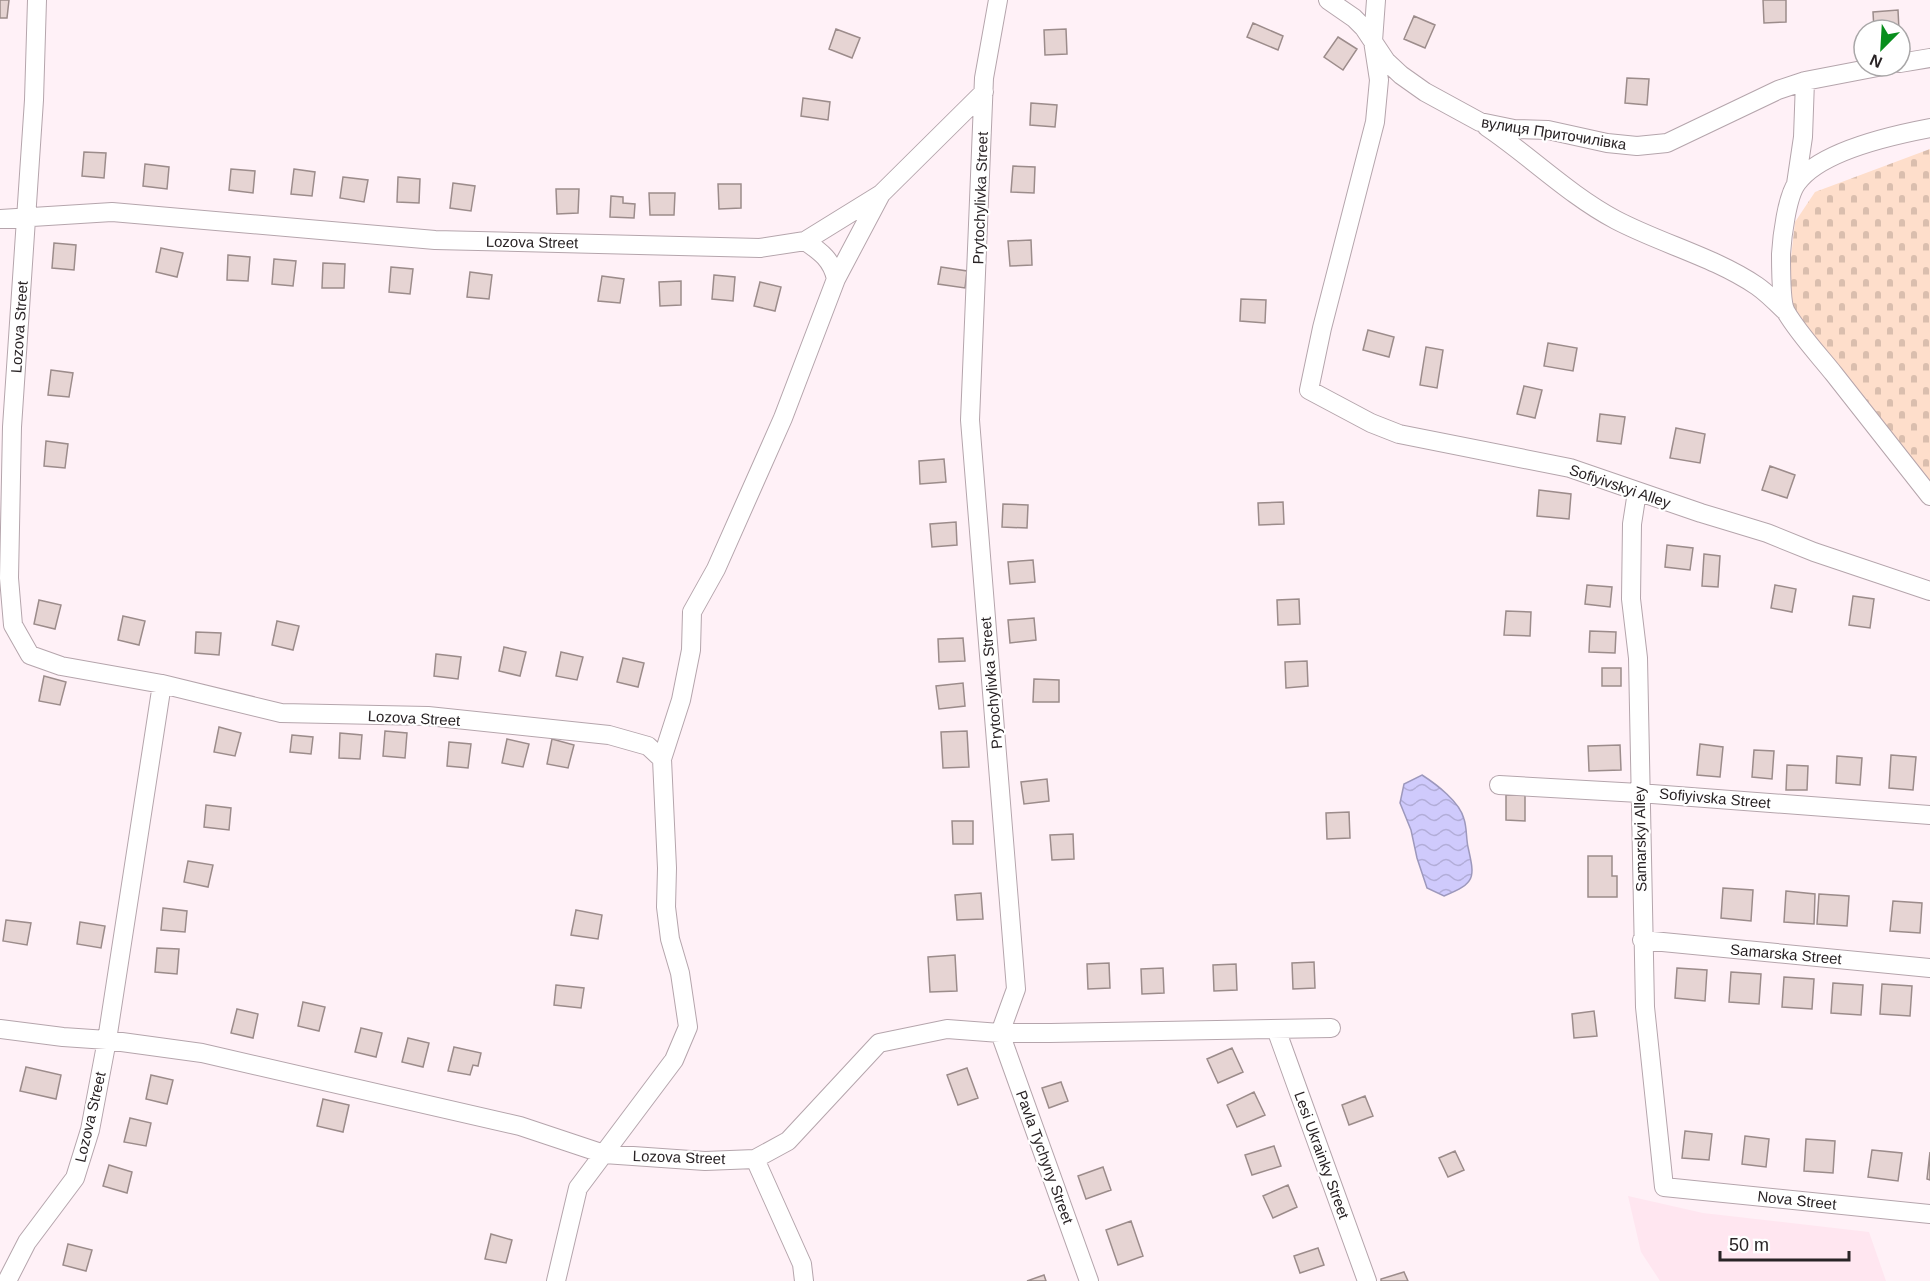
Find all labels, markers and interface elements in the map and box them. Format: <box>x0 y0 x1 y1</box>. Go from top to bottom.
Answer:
north arrow <box>1852 18 1912 78</box>
text: N <box>1867 51 1885 71</box>
street label: вулиця Приточилівка <box>1480 113 1628 153</box>
street label: Prytochylivka Street <box>969 131 991 265</box>
street label: Lozova Street <box>486 233 579 251</box>
street label: Lozova Street <box>7 279 31 374</box>
street label: Sofiyivskyi Alley <box>1567 461 1673 511</box>
street label: Prytochylivka Street <box>977 615 1005 750</box>
street label: Lozova Street <box>367 707 461 729</box>
street label: Samarskyi Alley <box>1631 785 1649 892</box>
street label: Sofiyivska Street <box>1659 785 1772 811</box>
street label: Samarska Street <box>1730 941 1843 967</box>
street label: Lozova Street <box>71 1069 109 1164</box>
street label: Pavla Tychyny Street <box>1013 1088 1077 1227</box>
street label: Lesi Ukrainky Street <box>1291 1089 1353 1222</box>
street label: Lozova Street <box>632 1147 726 1167</box>
street label: Nova Street <box>1757 1187 1838 1213</box>
scale bar <box>1720 1224 1849 1262</box>
text: 50 m <box>1729 1235 1769 1255</box>

